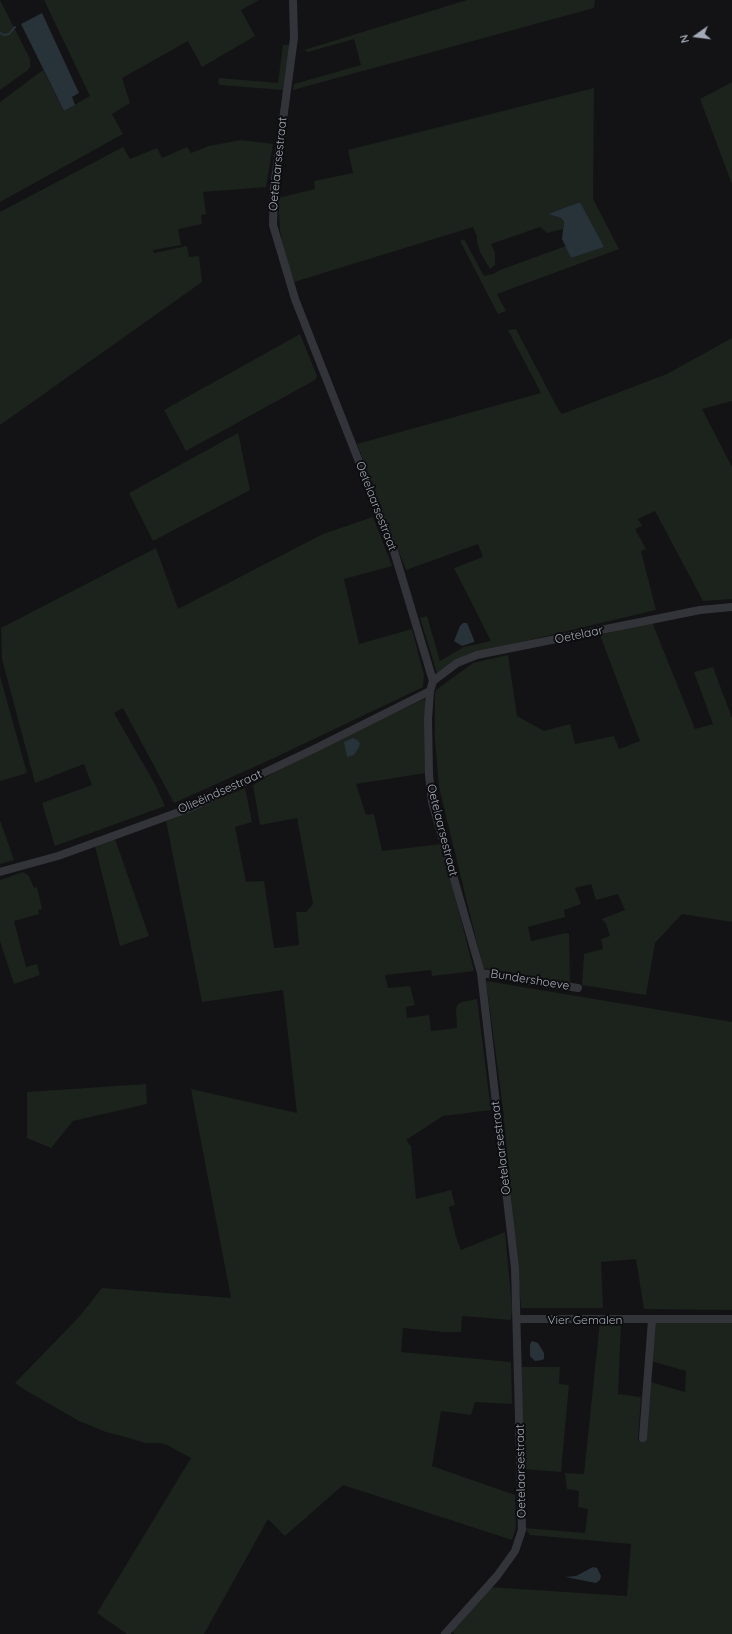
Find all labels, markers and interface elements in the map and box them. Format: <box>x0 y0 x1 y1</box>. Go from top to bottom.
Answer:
north arrow <box>676 16 716 56</box>
text: N <box>677 33 692 45</box>
street label: Oetelaarsestraat <box>266 116 290 212</box>
street label: Oetelaarsestraat <box>352 459 400 553</box>
street label: Oetelaar <box>554 623 604 647</box>
street label: Olieëindsestraat <box>176 767 264 817</box>
street label: Oetelaarsestraat <box>424 783 460 877</box>
street label: Bundershoeve <box>490 967 570 993</box>
street label: Oetelaarsestraat <box>488 1100 514 1196</box>
street label: Vier Gemalen <box>548 1313 622 1327</box>
street label: Oetelaarsestraat <box>513 1424 529 1518</box>

